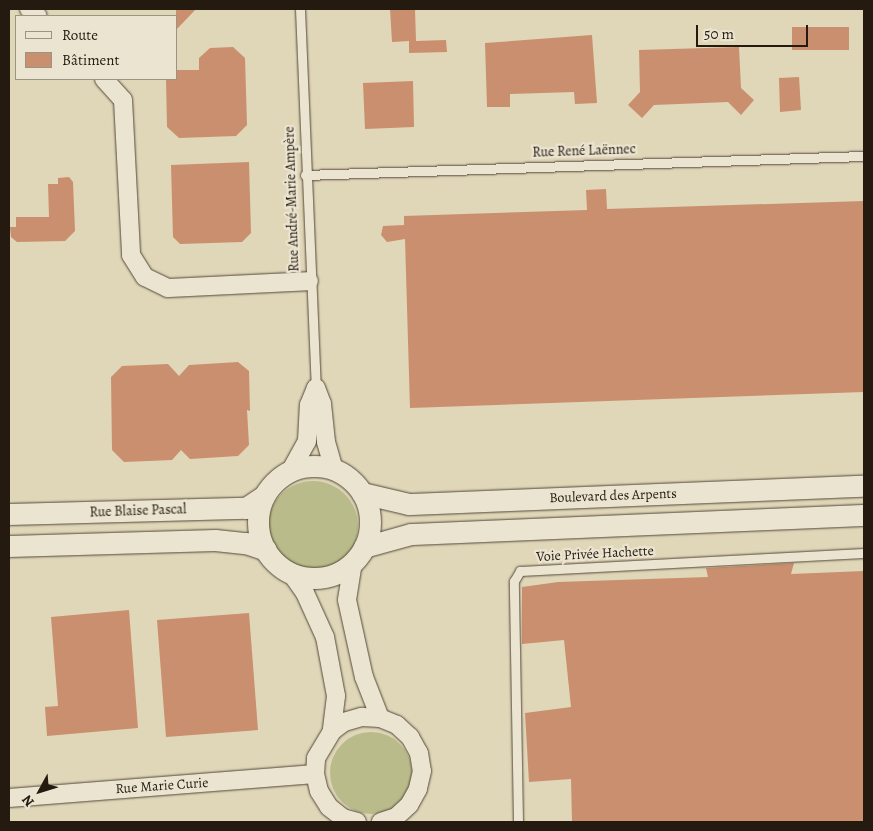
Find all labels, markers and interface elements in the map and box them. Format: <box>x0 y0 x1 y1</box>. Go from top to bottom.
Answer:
legend <box>15 15 178 80</box>
scale bar <box>698 15 810 47</box>
text: 50 m <box>704 24 734 44</box>
text: Route <box>62 25 98 45</box>
text: Bâtiment <box>62 50 120 70</box>
street label: Rue André-Marie Ampère <box>281 126 303 272</box>
street label: Rue René Laënnec <box>532 141 636 161</box>
street label: Boulevard des Arpents <box>549 485 677 507</box>
street label: Rue Blaise Pascal <box>89 501 187 521</box>
street label: Voie Privée Hachette <box>536 543 654 565</box>
north arrow <box>15 766 65 816</box>
street label: Rue Marie Curie <box>115 774 209 798</box>
text: N <box>17 791 39 811</box>

